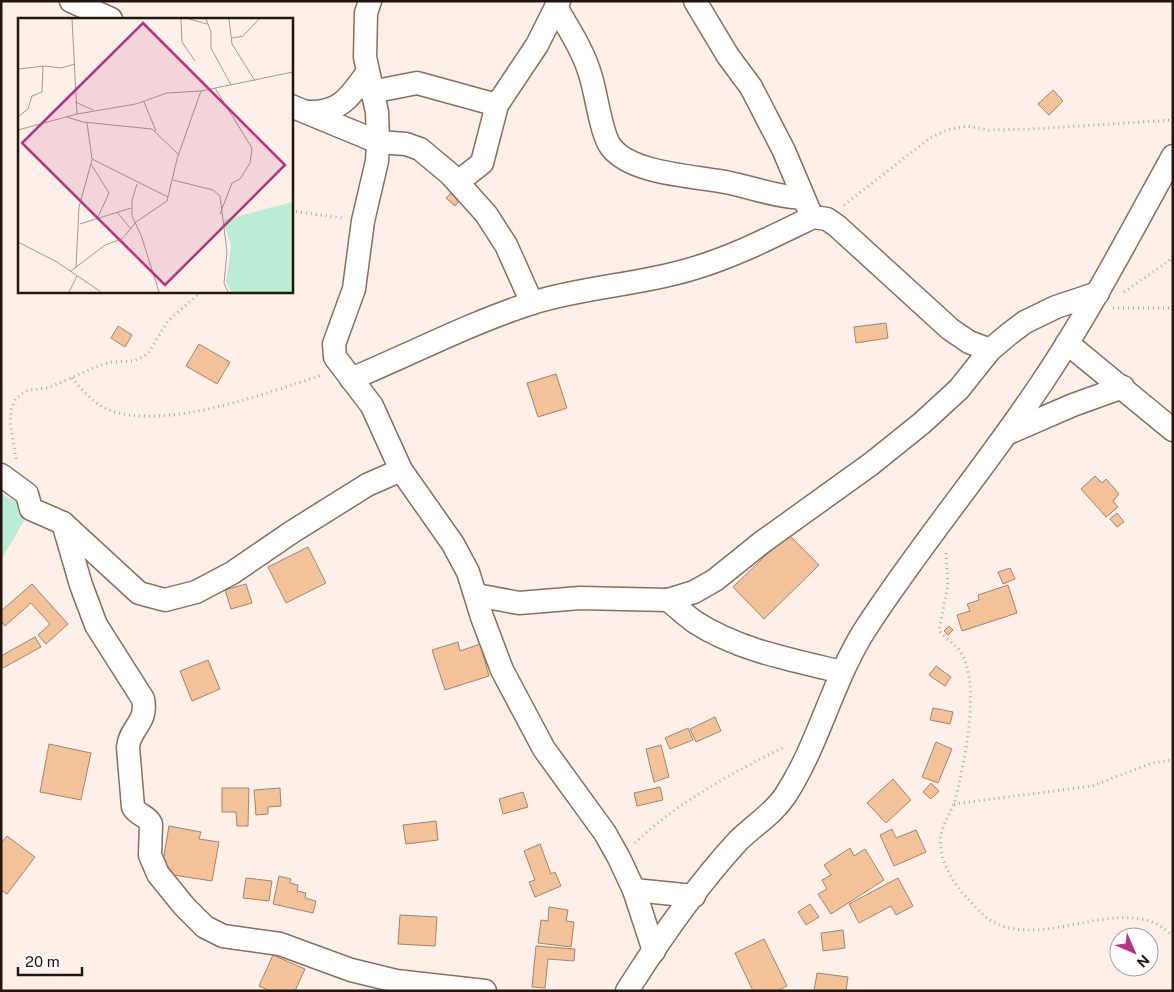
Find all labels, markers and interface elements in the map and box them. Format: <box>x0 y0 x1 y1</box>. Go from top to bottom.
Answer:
inset map <box>18 18 292 292</box>
north arrow <box>1109 927 1159 977</box>
scale bar <box>18 944 81 976</box>
text: N <box>1134 952 1153 971</box>
text: 20 m <box>25 953 60 970</box>

